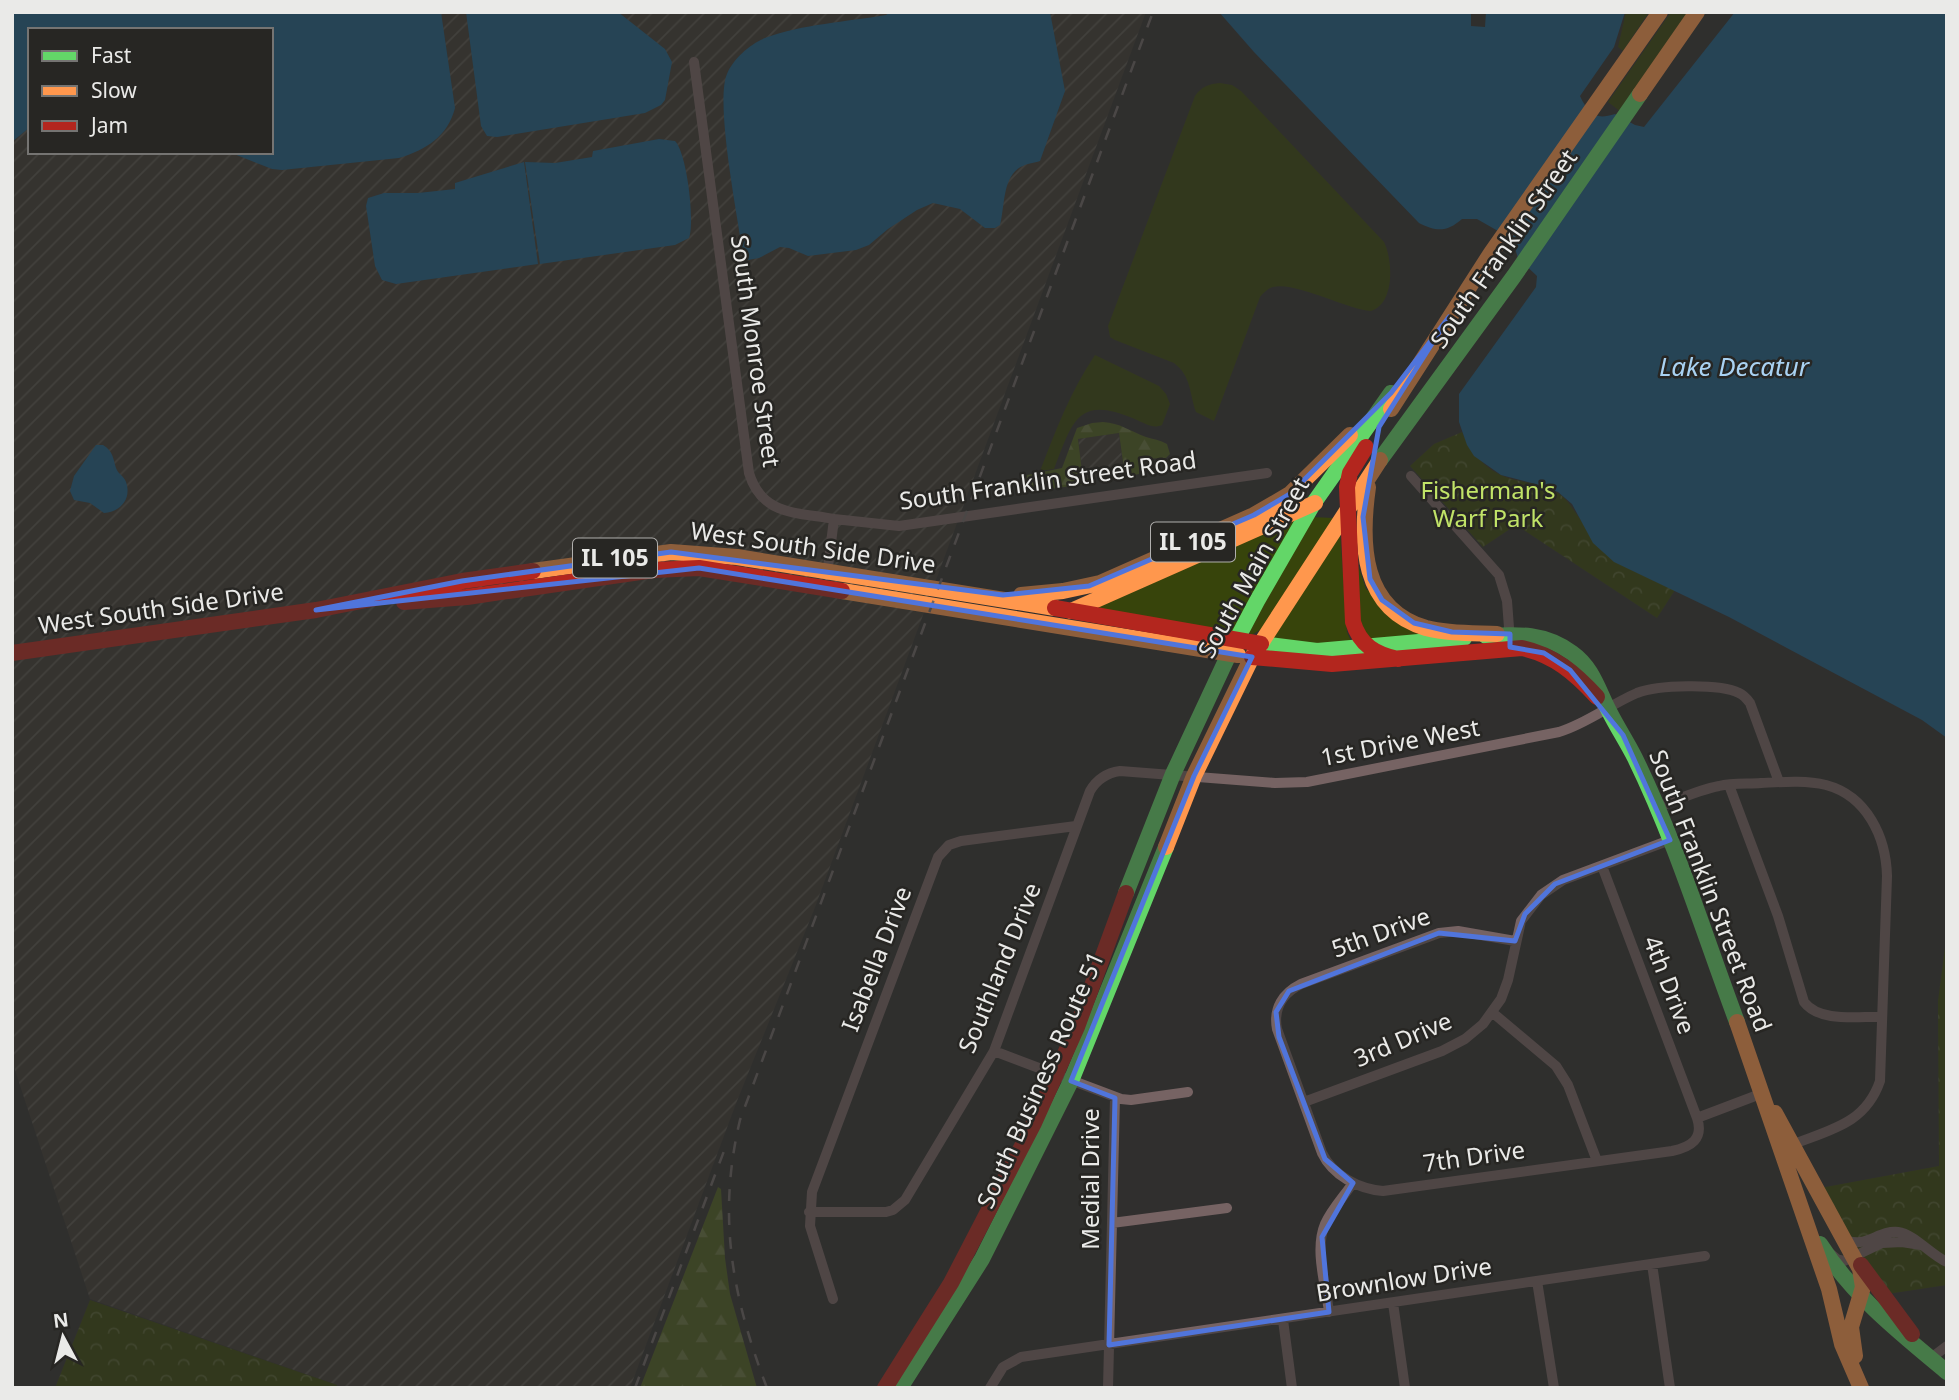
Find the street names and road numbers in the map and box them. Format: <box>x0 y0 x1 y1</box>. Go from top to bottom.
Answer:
street label: South Franklin Street <box>1422 142 1584 354</box>
street label: South Monroe Street <box>724 233 789 469</box>
street label: South Franklin Street Road <box>897 442 1198 517</box>
street label: South Main Street <box>1189 471 1316 664</box>
street label: West South Side Drive <box>688 513 938 580</box>
road number: IL 105 <box>1151 522 1235 562</box>
road number: IL 105 <box>573 538 657 578</box>
street label: West South Side Drive <box>36 574 286 641</box>
street label: 1st Drive West <box>1317 710 1482 773</box>
street label: South Franklin Street Road <box>1642 745 1780 1036</box>
street label: Southland Drive <box>949 877 1048 1057</box>
street label: Isabella Drive <box>833 881 918 1036</box>
street label: 5th Drive <box>1327 899 1434 965</box>
street label: 4th Drive <box>1637 931 1704 1038</box>
street label: South Business Route 51 <box>968 946 1111 1213</box>
street label: 3rd Drive <box>1348 1003 1457 1074</box>
street label: Medial Drive <box>1073 1108 1106 1250</box>
street label: 7th Drive <box>1421 1132 1527 1179</box>
street label: Brownlow Drive <box>1314 1248 1494 1309</box>

